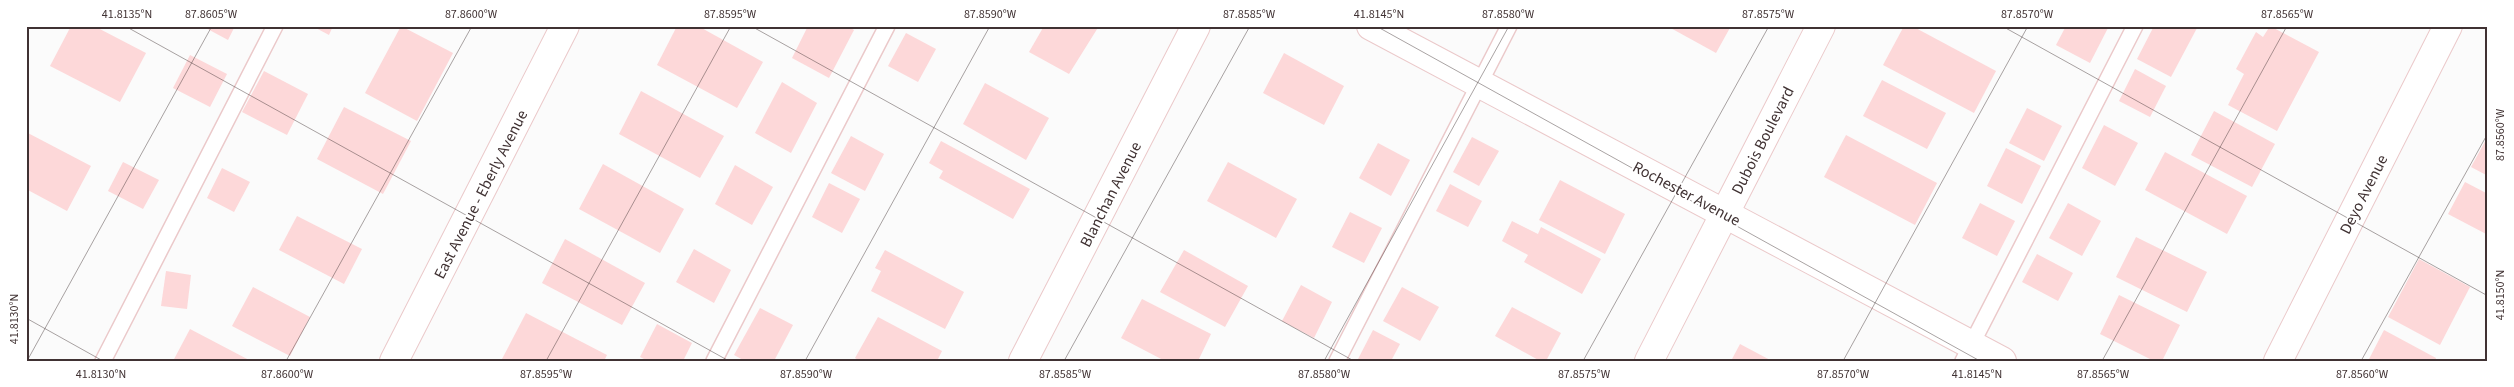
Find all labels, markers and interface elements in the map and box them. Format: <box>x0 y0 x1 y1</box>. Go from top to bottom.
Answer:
text: 41.8135°N <box>102 6 152 23</box>
text: 87.8605°W <box>185 6 238 23</box>
text: 87.8600°W <box>445 6 498 23</box>
text: 87.8595°W <box>704 6 757 23</box>
text: 87.8590°W <box>964 6 1017 23</box>
text: 87.8585°W <box>1223 6 1276 23</box>
text: 41.8145°N <box>1354 6 1404 23</box>
text: 87.8580°W <box>1482 6 1535 23</box>
text: 87.8575°W <box>1742 6 1795 23</box>
text: 87.8570°W <box>2001 6 2054 23</box>
text: 87.8565°W <box>2261 6 2314 23</box>
street label: Dubois Boulevard <box>1726 83 1800 198</box>
street label: East Avenue - Eberly Avenue <box>429 106 533 283</box>
text: 87.8560°W <box>2492 108 2509 161</box>
street label: Blanchan Avenue <box>1075 138 1147 251</box>
street label: Deyo Avenue <box>2334 151 2393 238</box>
street label: Rochester Avenue <box>1629 156 1744 232</box>
text: 41.8150°N <box>2492 270 2509 320</box>
text: 41.8130°N <box>6 294 23 344</box>
text: 41.8130°N <box>76 366 126 383</box>
text: 87.8600°W <box>261 366 314 383</box>
text: 87.8595°W <box>520 366 573 383</box>
text: 87.8590°W <box>780 366 833 383</box>
text: 87.8585°W <box>1039 366 1092 383</box>
text: 87.8580°W <box>1298 366 1351 383</box>
text: 87.8575°W <box>1558 366 1611 383</box>
text: 87.8570°W <box>1817 366 1870 383</box>
text: 41.8145°N <box>1952 366 2002 383</box>
text: 87.8565°W <box>2077 366 2130 383</box>
text: 87.8560°W <box>2336 366 2389 383</box>

